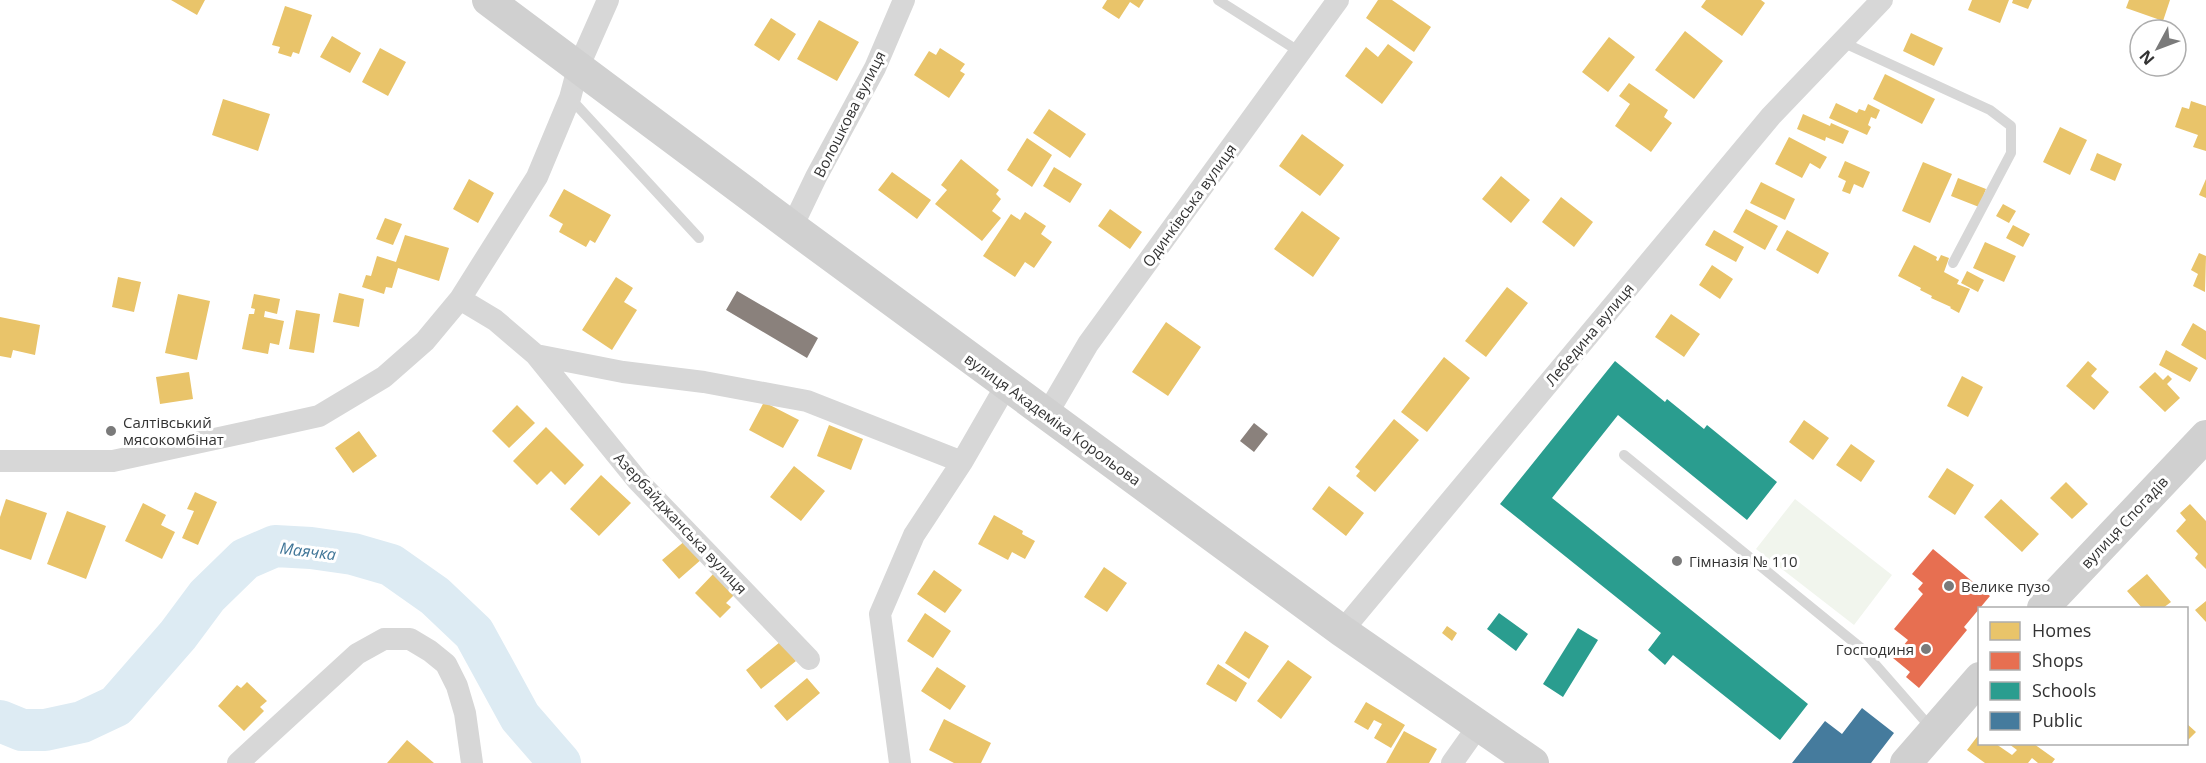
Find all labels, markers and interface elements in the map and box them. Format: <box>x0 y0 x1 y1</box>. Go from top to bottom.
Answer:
north arrow <box>2128 18 2188 78</box>
text: N <box>2134 46 2159 70</box>
street label: Волошкова вулиця <box>808 47 890 181</box>
street label: Одинківська вулиця <box>1138 139 1240 271</box>
street label: Лебедина вулиця <box>1540 278 1638 390</box>
street label: вулиця Академіка Корольова <box>961 348 1145 490</box>
place label: Салтівський мясокомбінат <box>123 412 224 449</box>
marker: Салтівський мясокомбінат <box>104 424 118 438</box>
street label: Азербайджанська вулиця <box>610 448 752 598</box>
street label: вулиця Спогадів <box>2076 472 2172 572</box>
water label: Маячка <box>279 537 337 565</box>
place label: Гімназія № 110 <box>1689 551 1798 571</box>
marker: Гімназія № 110 <box>1670 554 1684 568</box>
place label: Велике пузо <box>1961 576 2050 596</box>
marker: Велике пузо <box>1942 579 1956 593</box>
legend <box>1978 607 2188 745</box>
text: Homes <box>2032 618 2091 642</box>
place label: Господиня <box>1836 639 1914 659</box>
marker: Господиня <box>1919 642 1933 656</box>
text: Shops <box>2032 648 2083 672</box>
text: Schools <box>2032 678 2096 702</box>
text: Public <box>2032 708 2083 732</box>

